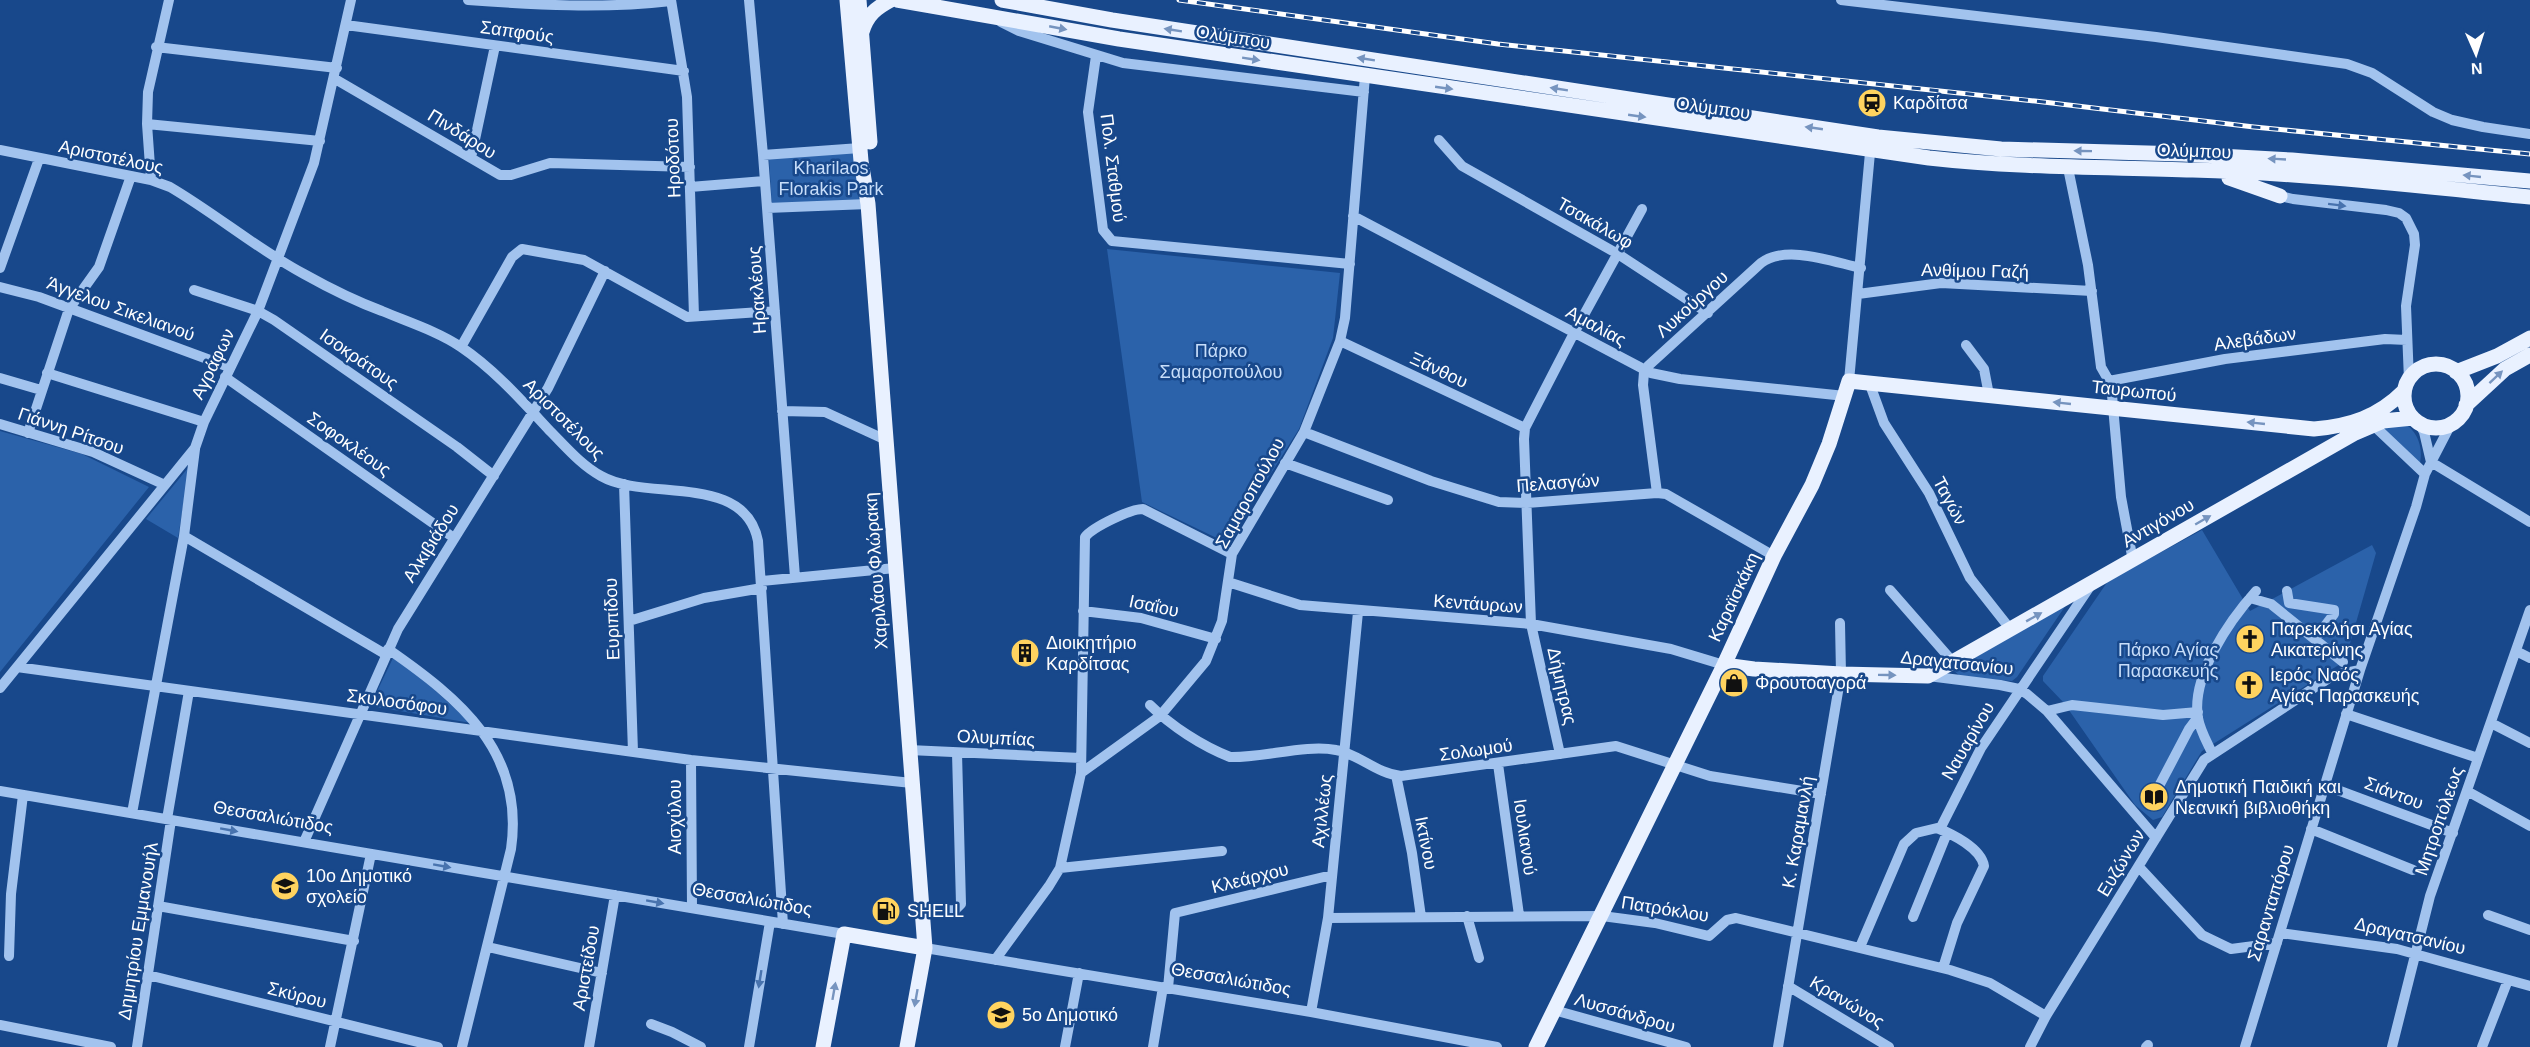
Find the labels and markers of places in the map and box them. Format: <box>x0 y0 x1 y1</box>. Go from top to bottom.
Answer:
station icon: Καρδίτσα <box>1856 87 1888 119</box>
place label: Καρδίτσα <box>1893 93 1968 113</box>
place label: Παρεκκλήσι Αγίας Αικατερίνης <box>2271 619 2413 660</box>
church icon: Παρεκκλήσι Αγίας Αικατερίνης <box>2234 623 2266 655</box>
place label: Διοικητήριο Καρδίτσας <box>1046 633 1136 674</box>
building icon: Διοικητήριο Καρδίτσας <box>1009 637 1041 669</box>
place label: Ιερός Ναός Αγίας Παρασκευής <box>2270 665 2420 706</box>
shop icon: Φρουτοαγορά <box>1718 667 1750 699</box>
church icon: Ιερός Ναός Αγίας Παρασκευής <box>2233 669 2265 701</box>
place label: Φρουτοαγορά <box>1755 673 1866 693</box>
place label: Δημοτική Παιδική και Νεανική βιβλιοθήκη <box>2175 777 2341 818</box>
library icon: Δημοτική Παιδική και Νεανική βιβλιοθήκη <box>2138 781 2170 813</box>
place label: 10ο Δημοτικό σχολείο <box>306 866 412 907</box>
school or university icon: 10ο Δημοτικό σχολείο <box>269 870 301 902</box>
fuel station icon: SHELL <box>870 895 902 927</box>
place label: SHELL <box>907 901 964 921</box>
school or university icon: 5ο Δημοτικό <box>985 999 1017 1031</box>
place label: 5ο Δημοτικό <box>1022 1005 1118 1025</box>

